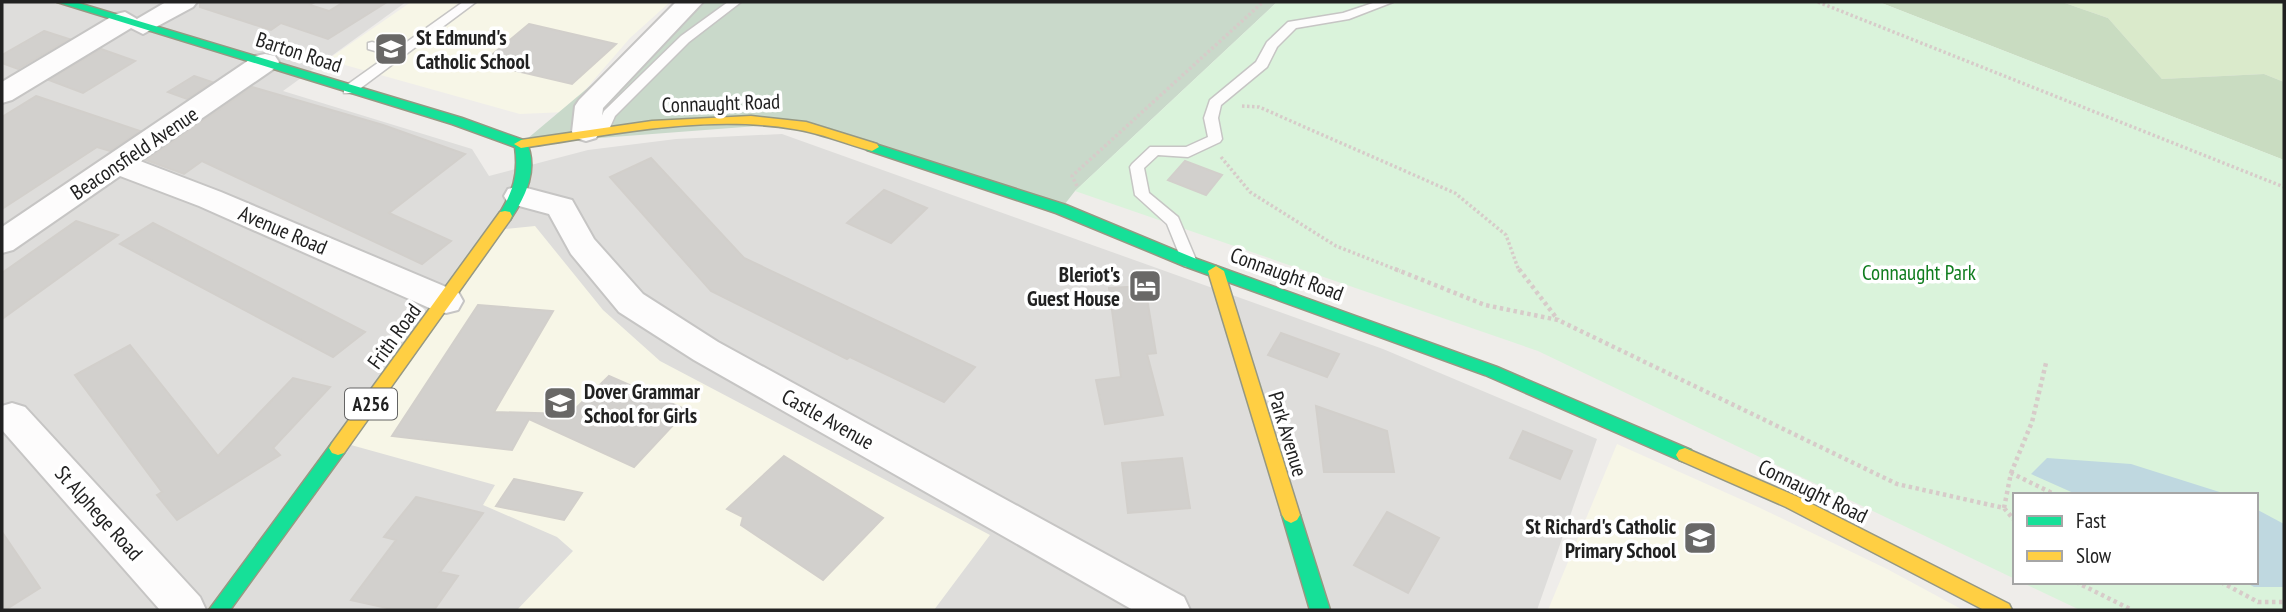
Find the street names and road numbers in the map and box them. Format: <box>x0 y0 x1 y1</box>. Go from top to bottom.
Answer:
street label: Barton Road <box>253 25 345 79</box>
street label: Connaught Road <box>661 87 781 119</box>
street label: Beaconsfield Avenue <box>65 100 203 206</box>
street label: Avenue Road <box>235 199 331 261</box>
street label: Connaught Road <box>1227 241 1347 307</box>
street label: Frith Road <box>361 298 427 374</box>
street label: Castle Avenue <box>777 383 879 455</box>
road number: A256 <box>345 388 397 420</box>
street label: Park Avenue <box>1262 388 1314 480</box>
street label: Connaught Road <box>1754 453 1872 529</box>
street label: St Alphege Road <box>49 460 149 566</box>

